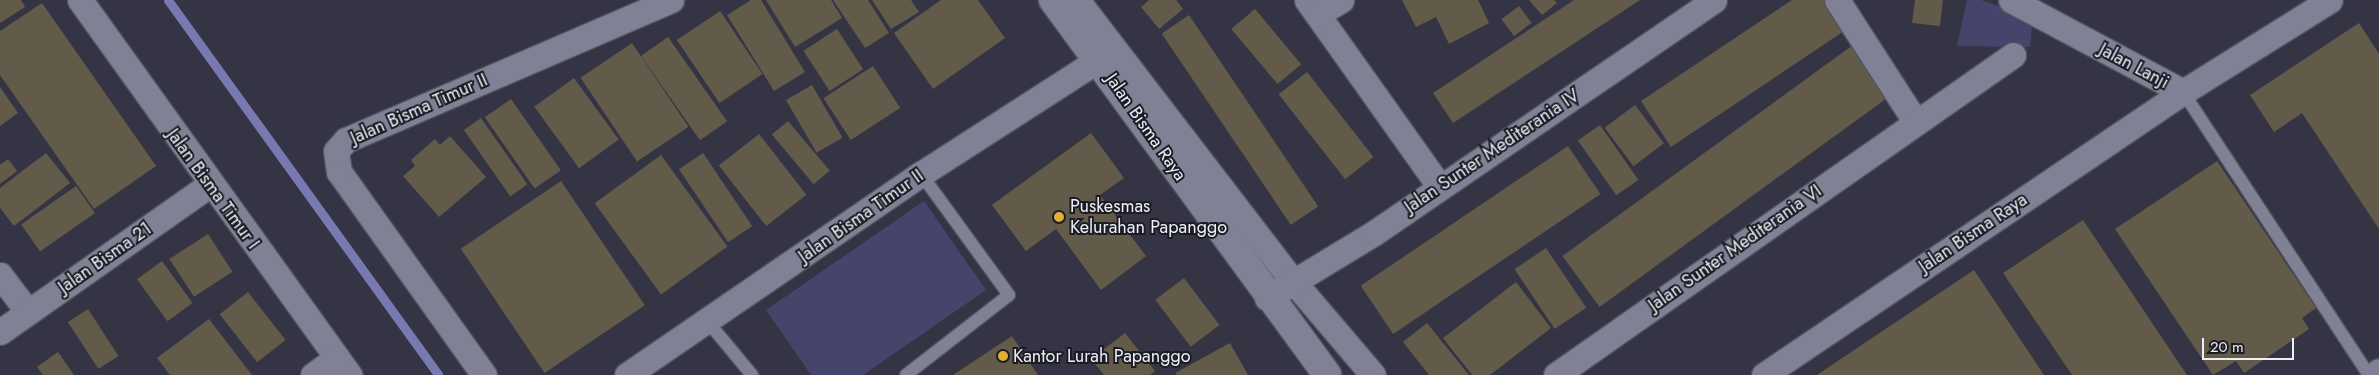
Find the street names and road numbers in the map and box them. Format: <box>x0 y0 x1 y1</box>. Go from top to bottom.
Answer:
street label: Jalan Lanji <box>2095 39 2173 93</box>
street label: Jalan Bisma Timur II <box>347 69 491 149</box>
street label: Jalan Bisma Raya <box>1101 69 1191 185</box>
street label: Jalan Sunter Mediterania IV <box>1400 84 1584 218</box>
street label: Jalan Bisma Timur I <box>162 125 264 253</box>
street label: Jalan Bisma Timur II <box>794 165 928 267</box>
street label: Jalan Sunter Mediterania VI <box>1644 180 1826 316</box>
street label: Jalan Bisma Raya <box>1915 189 2031 277</box>
street label: Jalan Bisma 21 <box>54 218 156 298</box>

